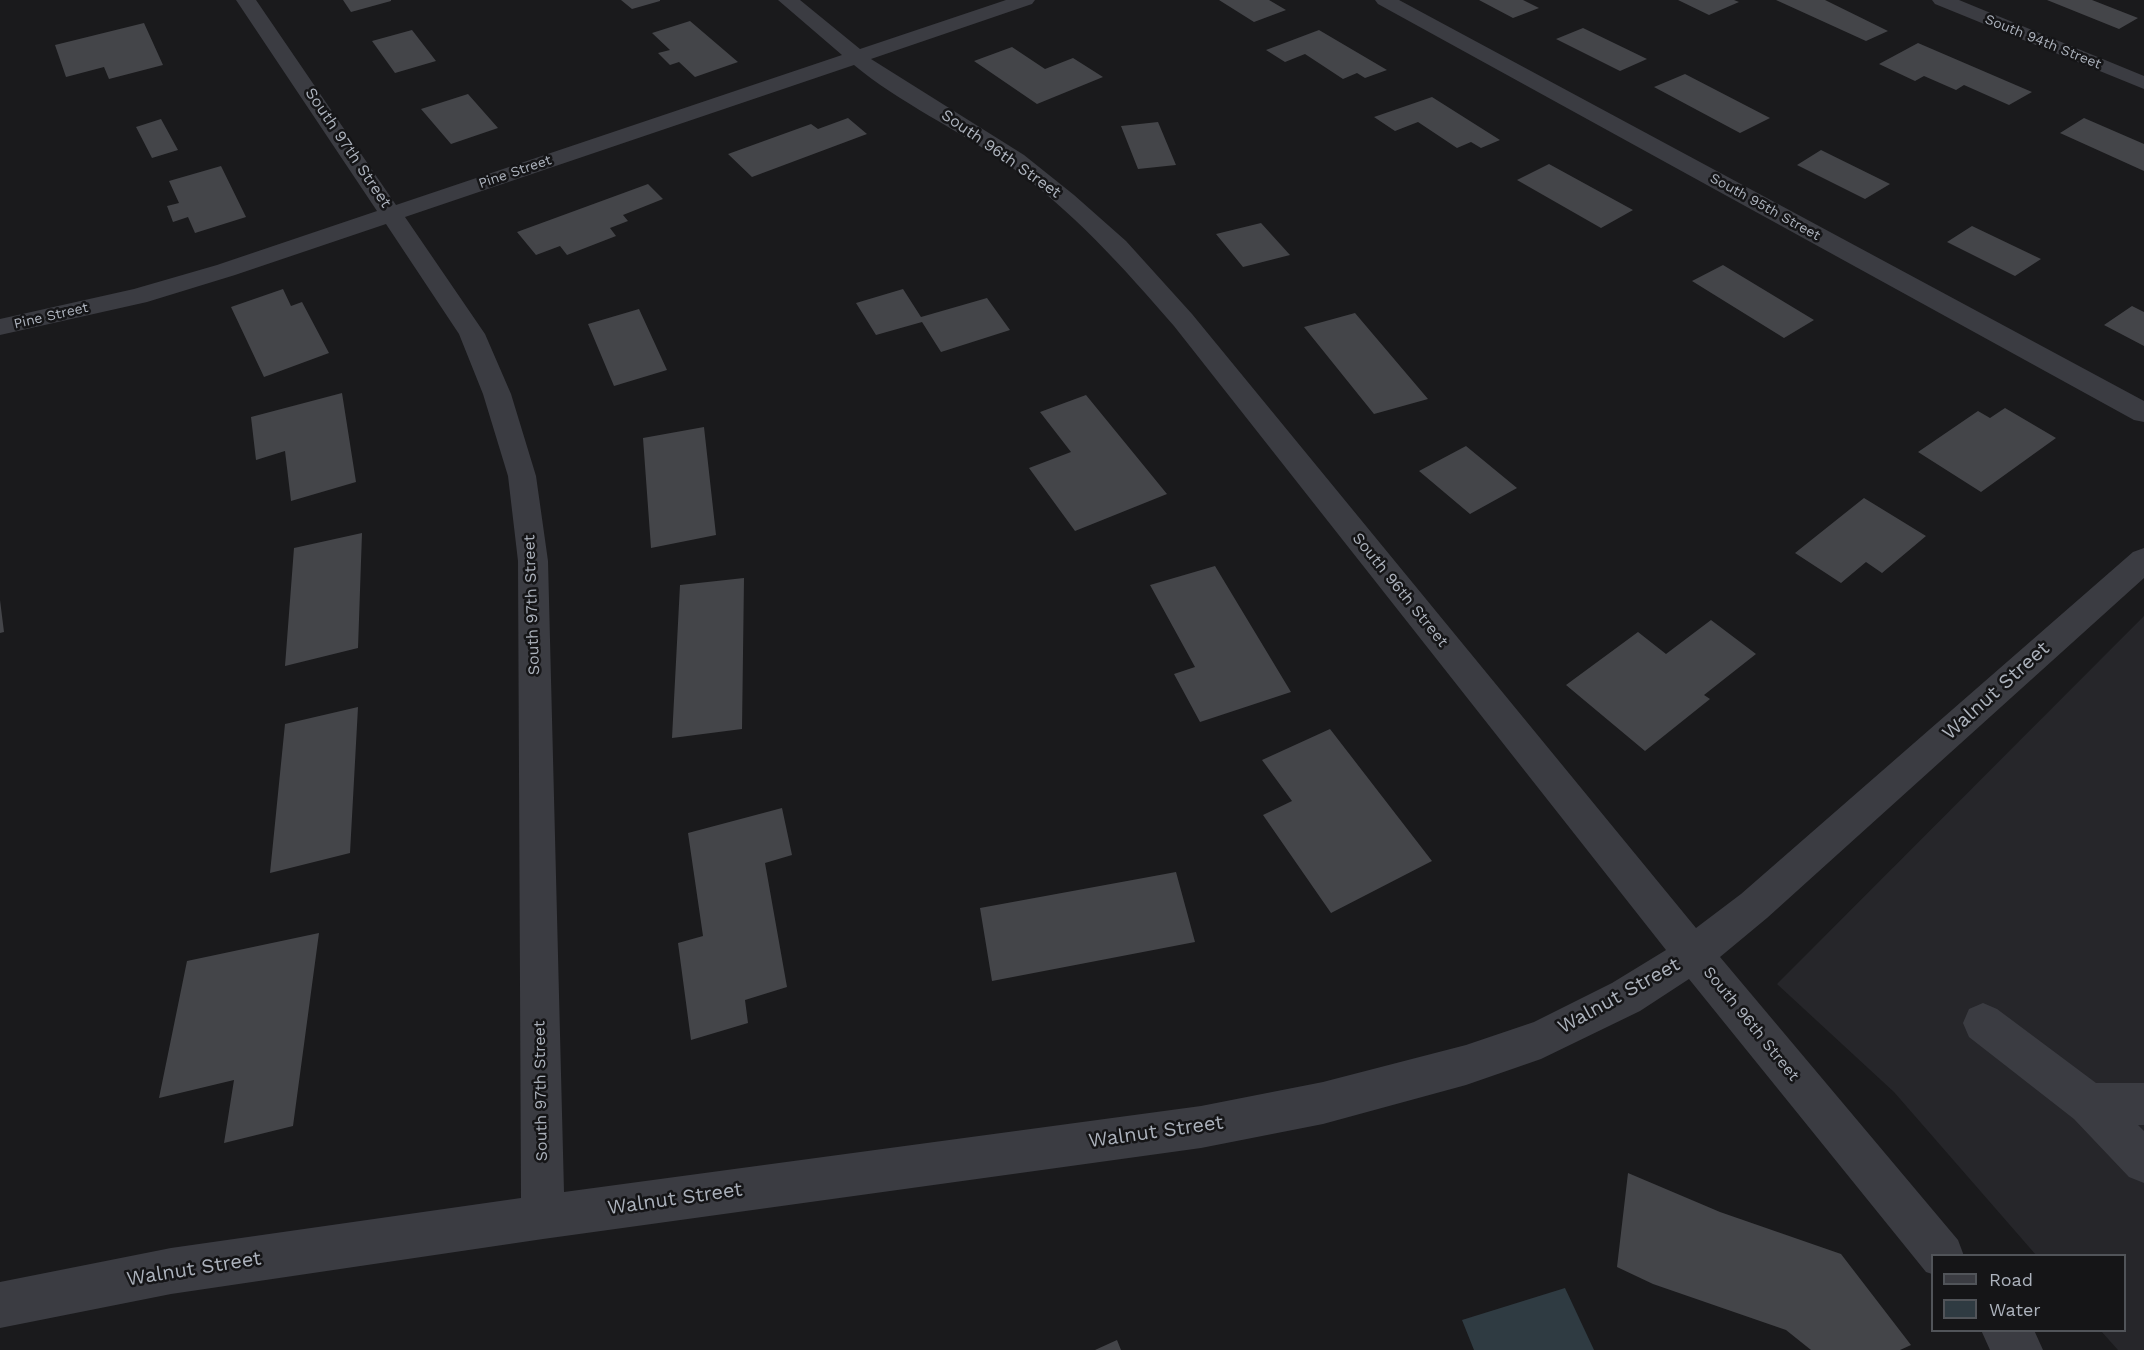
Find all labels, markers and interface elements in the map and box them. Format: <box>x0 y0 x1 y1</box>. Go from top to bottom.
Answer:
street label: South 94th Street <box>1982 11 2104 73</box>
street label: South 97th Street <box>301 84 395 212</box>
street label: South 96th Street <box>937 106 1065 202</box>
street label: Pine Street <box>476 152 554 192</box>
street label: South 95th Street <box>1707 170 1823 244</box>
street label: Pine Street <box>12 299 90 333</box>
street label: South 96th Street <box>1348 529 1452 651</box>
street label: South 97th Street <box>520 534 544 676</box>
street label: Walnut Street <box>1937 637 2055 745</box>
street label: Walnut Street <box>1554 953 1684 1039</box>
street label: South 96th Street <box>1699 963 1803 1085</box>
street label: South 97th Street <box>530 1021 552 1161</box>
street label: Walnut Street <box>1087 1111 1225 1153</box>
street label: Walnut Street <box>606 1178 744 1220</box>
street label: Walnut Street <box>125 1247 263 1291</box>
legend <box>1931 1254 2126 1332</box>
text: Road <box>1989 1269 2033 1290</box>
text: Water <box>1989 1299 2041 1320</box>

